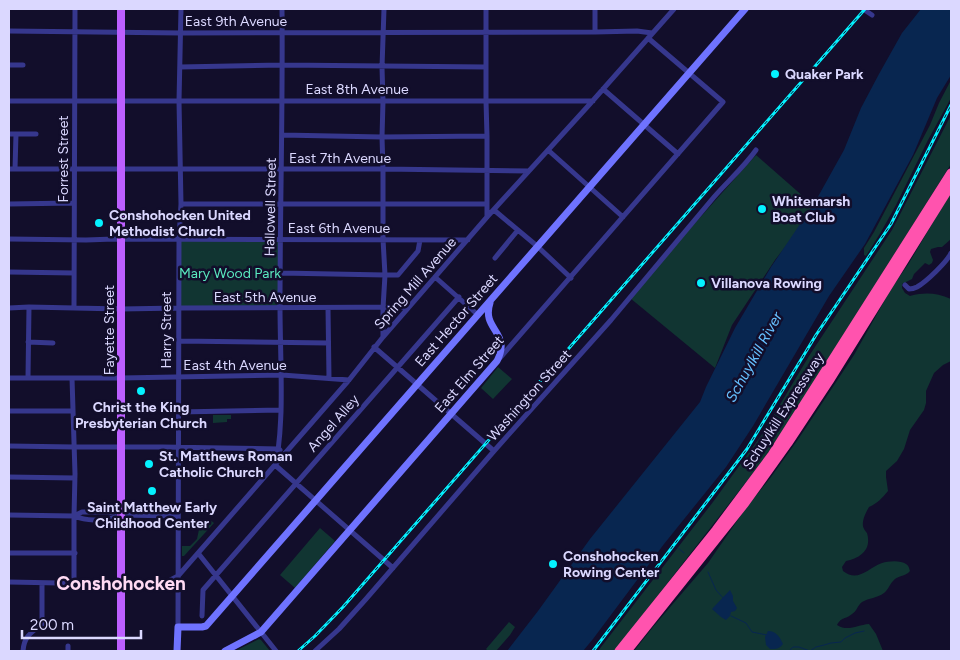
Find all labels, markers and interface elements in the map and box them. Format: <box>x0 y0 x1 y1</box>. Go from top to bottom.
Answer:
street label: East 9th Avenue <box>185 13 288 30</box>
place label: Quaker Park <box>785 66 864 83</box>
marker: Quaker Park <box>769 68 781 80</box>
street label: East 8th Avenue <box>305 81 409 98</box>
street label: Forrest Street <box>55 115 72 203</box>
street label: East 7th Avenue <box>289 150 391 167</box>
street label: Hallowell Street <box>261 157 280 257</box>
place label: Whitemarsh Boat Club <box>772 193 850 226</box>
marker: Whitemarsh Boat Club <box>756 203 768 215</box>
place label: Conshohocken United Methodist Church <box>109 207 251 240</box>
marker: Conshohocken United Methodist Church <box>93 217 105 229</box>
street label: East 6th Avenue <box>288 220 391 237</box>
street label: Spring Mill Avenue <box>371 234 460 333</box>
park label: Mary Wood Park <box>179 265 281 282</box>
street label: East Hector Street <box>412 271 501 370</box>
place label: Villanova Rowing <box>711 275 822 292</box>
marker: Villanova Rowing <box>695 277 707 289</box>
street label: Fayette Street <box>101 285 118 375</box>
street label: East 5th Avenue <box>214 289 317 306</box>
street label: Harry Street <box>158 291 175 369</box>
water label: Schuylkill River <box>722 308 787 405</box>
street label: East Elm Street <box>431 332 507 416</box>
street label: Washington Street <box>484 346 575 445</box>
street label: Schuylkill Expressway <box>739 349 828 473</box>
street label: East 4th Avenue <box>183 357 287 374</box>
marker: Christ the King Presbyterian Church <box>135 385 147 397</box>
street label: Angel Alley <box>304 391 363 455</box>
place label: Christ the King Presbyterian Church <box>75 399 207 432</box>
place label: St. Matthews Roman Catholic Church <box>159 448 292 481</box>
marker: St. Matthews Roman Catholic Church <box>143 458 155 470</box>
marker: Saint Matthew Early Childhood Center <box>146 485 158 497</box>
place label: Saint Matthew Early Childhood Center <box>87 499 218 532</box>
place label: Conshohocken Rowing Center <box>563 548 660 581</box>
marker: Conshohocken Rowing Center <box>547 558 559 570</box>
district label: Conshohocken <box>56 572 186 595</box>
scale bar <box>22 608 141 640</box>
text: 200 m <box>30 616 74 634</box>

